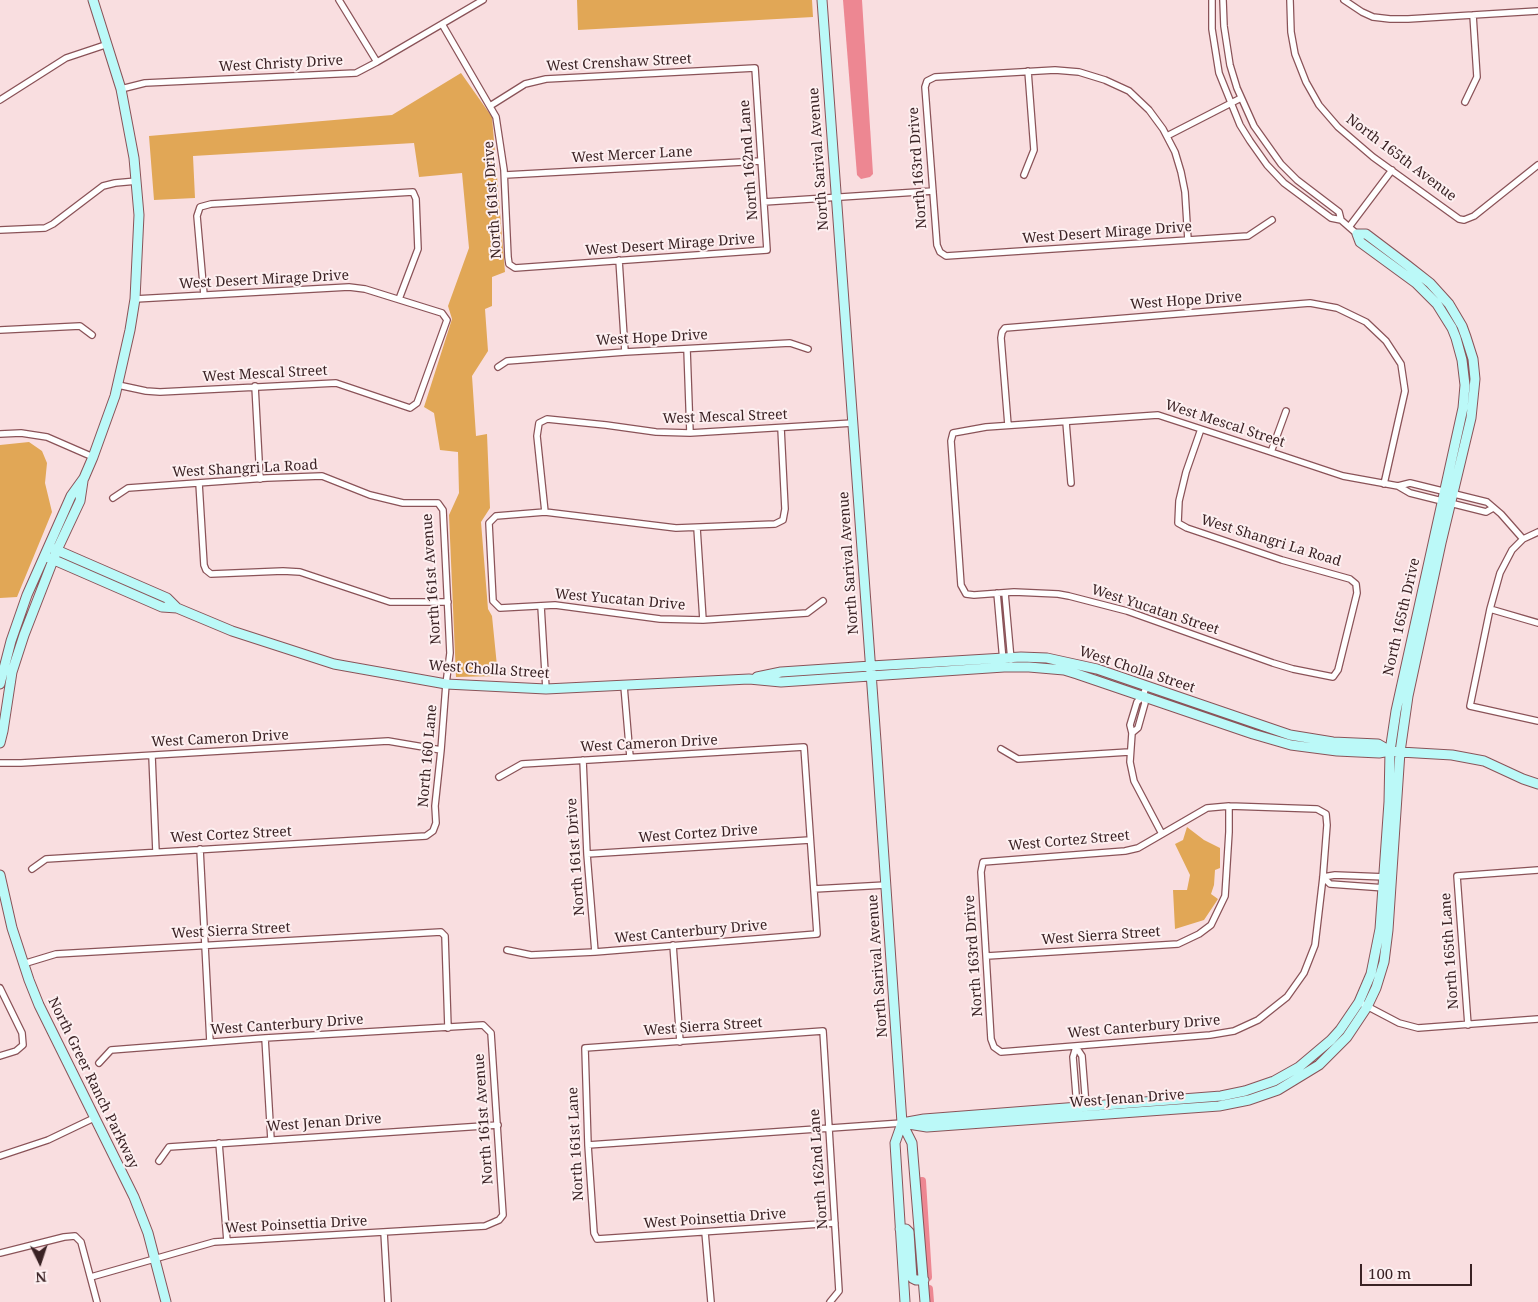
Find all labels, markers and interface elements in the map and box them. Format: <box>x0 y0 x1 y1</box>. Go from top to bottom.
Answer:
street label: West Crenshaw Street <box>546 51 692 75</box>
street label: West Christy Drive <box>218 52 344 76</box>
street label: North Sarival Avenue <box>806 87 832 231</box>
street label: North 162nd Lane <box>736 99 762 221</box>
street label: North 163rd Drive <box>905 107 931 229</box>
street label: North 165th Avenue <box>1343 111 1459 205</box>
street label: North 161st Drive <box>481 141 505 259</box>
street label: West Mercer Lane <box>571 143 693 167</box>
street label: West Desert Mirage Drive <box>1022 219 1192 247</box>
street label: West Desert Mirage Drive <box>585 231 755 259</box>
street label: West Desert Mirage Drive <box>179 267 349 293</box>
street label: West Hope Drive <box>1130 289 1242 313</box>
street label: West Hope Drive <box>596 327 708 349</box>
street label: West Mescal Street <box>202 362 328 386</box>
street label: West Mescal Street <box>1163 397 1287 451</box>
street label: West Mescal Street <box>662 406 788 428</box>
street label: West Shangri La Road <box>172 457 318 481</box>
street label: North Sarival Avenue <box>836 491 862 635</box>
street label: West Shangri La Road <box>1199 512 1343 570</box>
street label: North 161st Avenue <box>419 513 445 645</box>
street label: North 165th Drive <box>1380 556 1424 678</box>
street label: West Yucatan Street <box>1089 581 1221 639</box>
street label: West Yucatan Drive <box>554 586 686 614</box>
street label: West Cholla Street <box>1077 643 1197 697</box>
street label: West Cholla Street <box>428 657 550 683</box>
street label: North 160 Lane <box>415 704 441 808</box>
street label: West Cameron Drive <box>151 727 289 751</box>
street label: West Cameron Drive <box>580 732 718 756</box>
street label: North 161st Drive <box>564 798 588 916</box>
street label: West Cortez Drive <box>638 821 758 847</box>
street label: West Cortez Street <box>170 823 292 847</box>
street label: West Cortez Street <box>1008 827 1130 855</box>
street label: North 165th Lane <box>1438 892 1462 1010</box>
street label: North Sarival Avenue <box>865 894 891 1038</box>
street label: North 163rd Drive <box>961 895 987 1017</box>
street label: West Canterbury Drive <box>614 917 768 947</box>
street label: West Sierra Street <box>171 919 291 943</box>
street label: West Sierra Street <box>1041 923 1161 949</box>
street label: North Greer Ranch Parkway <box>44 994 142 1172</box>
street label: West Canterbury Drive <box>210 1011 364 1039</box>
street label: West Canterbury Drive <box>1067 1012 1221 1042</box>
street label: West Sierra Street <box>643 1014 763 1040</box>
street label: North 161st Avenue <box>471 1053 497 1185</box>
street label: North 161st Lane <box>565 1086 587 1202</box>
street label: West Jenan Drive <box>1069 1087 1185 1111</box>
street label: North 162nd Lane <box>806 1108 832 1230</box>
street label: West Jenan Drive <box>266 1111 382 1135</box>
street label: West Poinsettia Drive <box>643 1206 787 1232</box>
street label: West Poinsettia Drive <box>224 1213 368 1237</box>
north arrow <box>15 1237 65 1287</box>
scale bar <box>1363 1254 1476 1286</box>
text: 100 m <box>1368 1263 1411 1283</box>
text: N <box>35 1268 47 1287</box>

